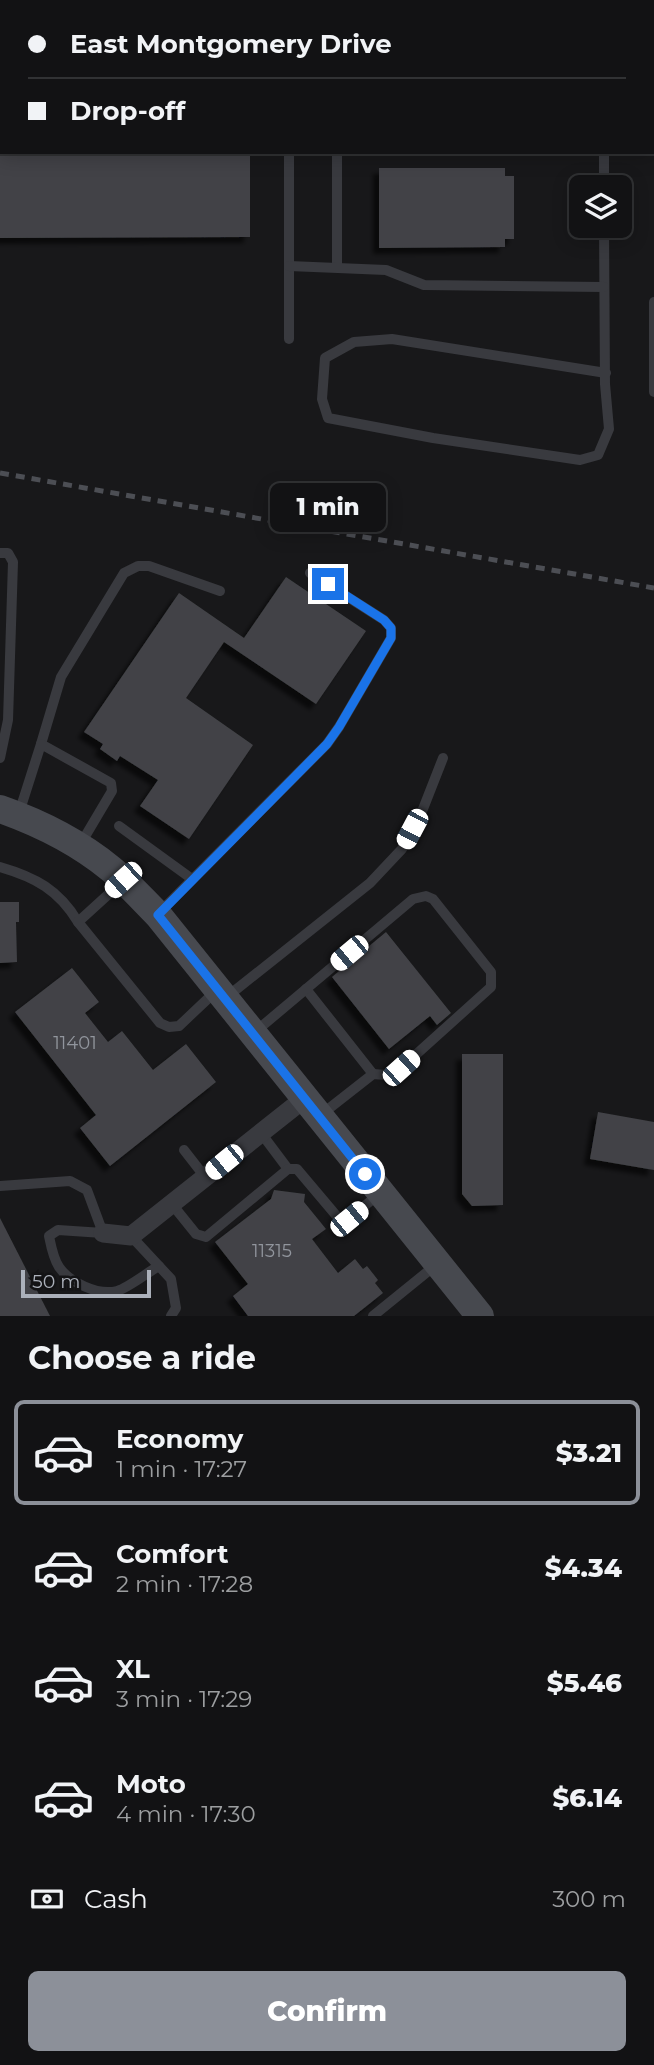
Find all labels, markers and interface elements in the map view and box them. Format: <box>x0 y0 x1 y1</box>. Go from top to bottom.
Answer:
text: East Montgomery Drive <box>70 28 392 60</box>
text: Drop-off <box>70 95 185 127</box>
map controls <box>569 175 632 238</box>
button: layers <box>569 175 632 238</box>
callout: 1 min <box>270 482 386 532</box>
text: 1 min <box>296 493 360 521</box>
route end <box>312 568 344 600</box>
car <box>393 806 432 852</box>
car <box>101 858 146 902</box>
car <box>327 931 372 975</box>
house number: 11401 <box>53 1032 97 1054</box>
car <box>379 1046 424 1090</box>
car <box>202 1141 247 1183</box>
route start <box>349 1158 381 1190</box>
car <box>327 1198 372 1240</box>
house number: 11315 <box>252 1240 292 1262</box>
scale bar <box>21 1267 150 1299</box>
text: 50 m <box>32 1270 80 1293</box>
text: Choose a ride <box>28 1338 256 1377</box>
icon: car <box>32 1421 95 1484</box>
text: Economy <box>116 1423 243 1455</box>
text: $3.21 <box>556 1437 622 1469</box>
text: 1 min · 17:27 <box>116 1455 247 1483</box>
icon: car <box>32 1536 95 1599</box>
text: Comfort <box>116 1538 228 1570</box>
text: $4.34 <box>545 1552 622 1584</box>
text: 2 min · 17:28 <box>116 1570 253 1598</box>
icon: car <box>32 1651 95 1714</box>
text: XL <box>116 1653 150 1685</box>
text: $5.46 <box>547 1667 622 1699</box>
text: 3 min · 17:29 <box>116 1685 252 1713</box>
icon: car <box>32 1766 95 1829</box>
text: Moto <box>116 1768 186 1800</box>
text: $6.14 <box>552 1782 622 1814</box>
text: 4 min · 17:30 <box>116 1800 256 1828</box>
icon: cash <box>28 1880 66 1918</box>
text: Cash <box>84 1883 148 1915</box>
text: 300 m <box>552 1885 626 1913</box>
button: Confirm <box>28 1971 626 2051</box>

